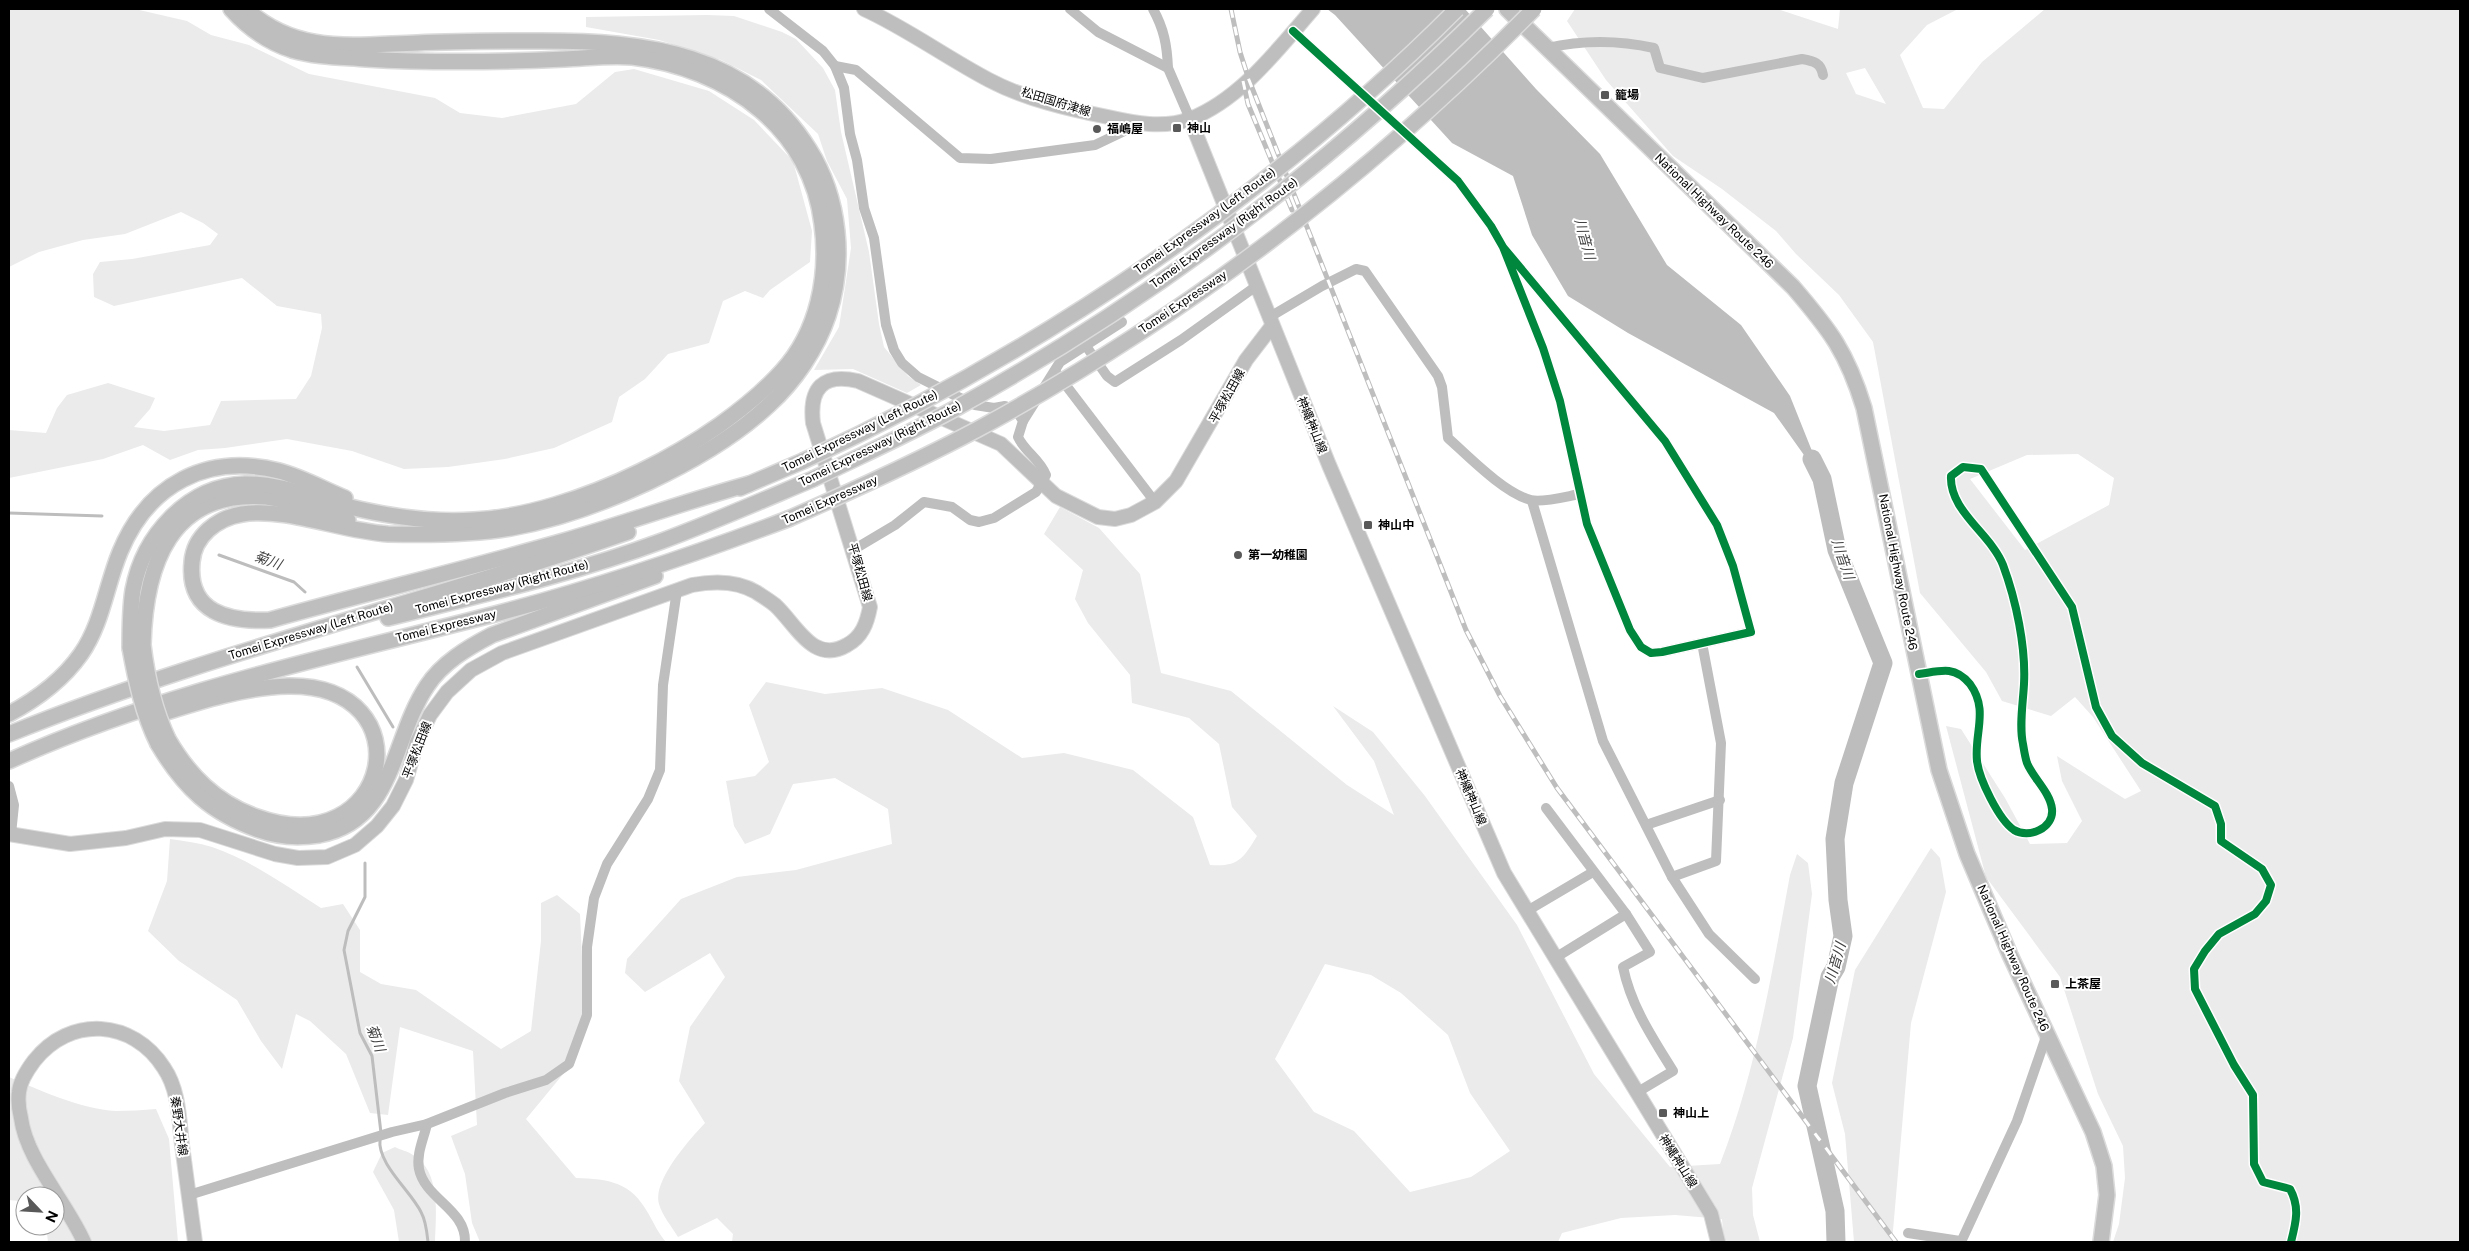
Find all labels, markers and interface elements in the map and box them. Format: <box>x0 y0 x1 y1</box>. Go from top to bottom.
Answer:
street label: 松田国府津線 <box>1020 85 1092 119</box>
place label: 籠場 <box>1615 88 1639 102</box>
marker: 籠場 <box>1599 89 1611 101</box>
place label: 神山 <box>1187 121 1211 135</box>
place label: 福嶋屋 <box>1107 122 1143 136</box>
marker: 神山 <box>1171 122 1183 134</box>
marker: 福嶋屋 <box>1091 123 1103 135</box>
street label: National Highway Route 246 <box>1652 151 1776 271</box>
street label: Tomei Expressway (Left Route) <box>1132 165 1278 277</box>
street label: Tomei Expressway (Right Route) <box>1148 175 1300 291</box>
water label: 川音川 <box>1572 217 1599 263</box>
street label: Tomei Expressway <box>1136 267 1230 337</box>
street label: 平塚松田線 <box>1206 366 1248 426</box>
street label: Tomei Expressway (Left Route) <box>780 387 940 475</box>
street label: 神縄神山線 <box>1294 395 1330 455</box>
street label: Tomei Expressway (Right Route) <box>797 399 963 489</box>
street label: Tomei Expressway <box>780 472 880 527</box>
street label: National Highway Route 246 <box>1876 493 1920 651</box>
place label: 神山中 <box>1378 518 1414 532</box>
marker: 神山中 <box>1362 519 1374 531</box>
water label: 川音川 <box>1829 537 1858 583</box>
street label: 平塚松田線 <box>845 541 875 603</box>
water label: 菊川 <box>252 548 286 573</box>
place label: 第一幼稚園 <box>1248 548 1308 562</box>
marker: 第一幼稚園 <box>1232 549 1244 561</box>
street label: Tomei Expressway (Right Route) <box>414 557 590 617</box>
street label: Tomei Expressway (Left Route) <box>227 599 395 663</box>
street label: Tomei Expressway <box>394 607 498 645</box>
street label: 平塚松田線 <box>400 719 434 781</box>
street label: 神縄神山線 <box>1453 767 1489 827</box>
street label: National Highway Route 246 <box>1974 882 2052 1034</box>
water label: 川音川 <box>1822 939 1849 985</box>
place label: 上茶屋 <box>2065 977 2101 991</box>
marker: 上茶屋 <box>2049 978 2061 990</box>
water label: 菊川 <box>364 1022 389 1056</box>
street label: 秦野大井線 <box>168 1095 190 1157</box>
place label: 神山上 <box>1673 1106 1709 1120</box>
marker: 神山上 <box>1657 1107 1669 1119</box>
street label: 神縄神山線 <box>1656 1132 1700 1190</box>
north arrow <box>15 1186 65 1236</box>
text: N <box>42 1208 61 1225</box>

